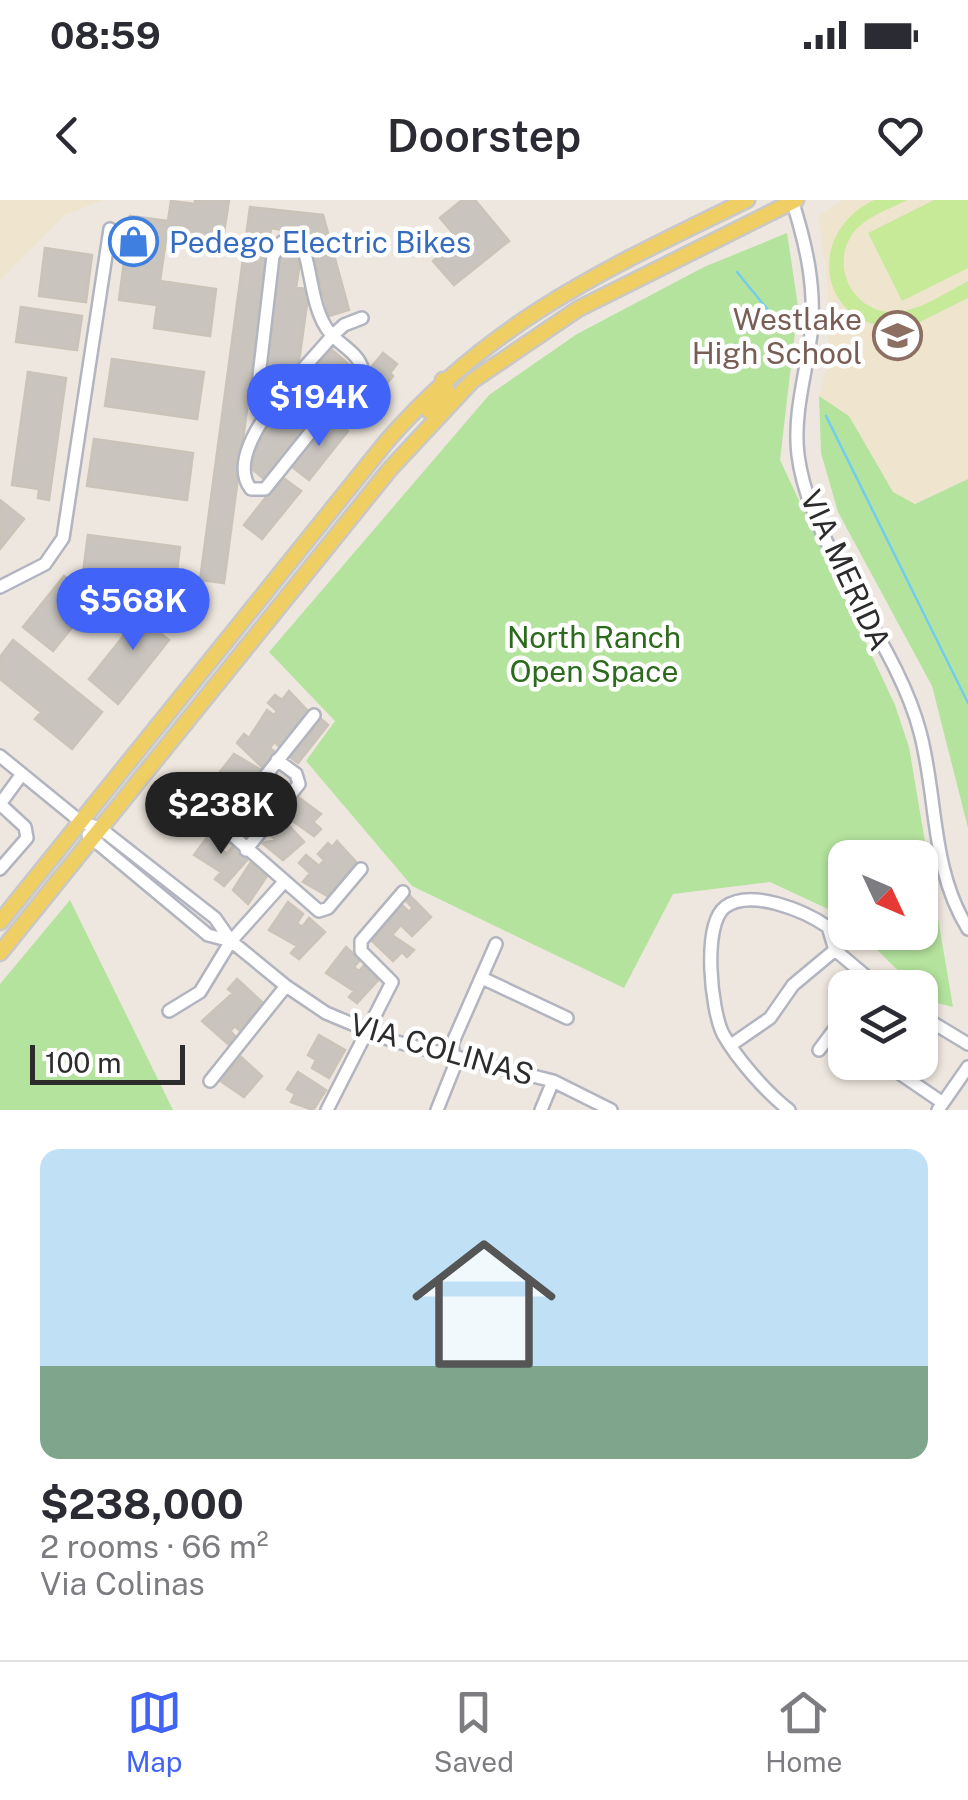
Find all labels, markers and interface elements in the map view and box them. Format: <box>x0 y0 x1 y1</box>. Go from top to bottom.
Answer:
text: 08:59 <box>50 13 161 58</box>
icon: back <box>40 108 95 163</box>
icon: heart <box>873 108 928 163</box>
text: Doorstep <box>387 109 581 162</box>
shop icon: Pedego Electric Bikes <box>108 216 160 268</box>
place label: Pedego Electric Bikes <box>169 224 471 260</box>
place label: Westlake High School <box>692 301 862 371</box>
school or university icon: Westlake High School <box>871 310 923 362</box>
pin: $194K <box>249 364 389 449</box>
text: $194K <box>269 378 369 415</box>
street label: VIA MERIDA <box>793 484 899 656</box>
pin: $568K <box>63 568 203 653</box>
text: $568K <box>79 582 187 619</box>
park label: North Ranch Open Space <box>507 619 681 689</box>
pin: $238K <box>151 772 291 857</box>
text: $238K <box>167 786 275 823</box>
north arrow <box>828 840 938 950</box>
map controls <box>828 840 938 1080</box>
button: layers <box>828 970 938 1080</box>
street label: VIA COLINAS <box>346 1006 538 1092</box>
scale bar <box>30 1040 185 1084</box>
text: 100 m <box>45 1046 122 1079</box>
icon: home <box>394 1214 574 1394</box>
text: $238,000 <box>40 1479 244 1528</box>
text: 2 rooms · 66 m² <box>40 1528 268 1565</box>
text: Via Colinas <box>40 1565 205 1602</box>
tab: Map <box>126 1685 183 1778</box>
tab: Saved <box>434 1685 514 1778</box>
tab: Home <box>765 1685 842 1778</box>

